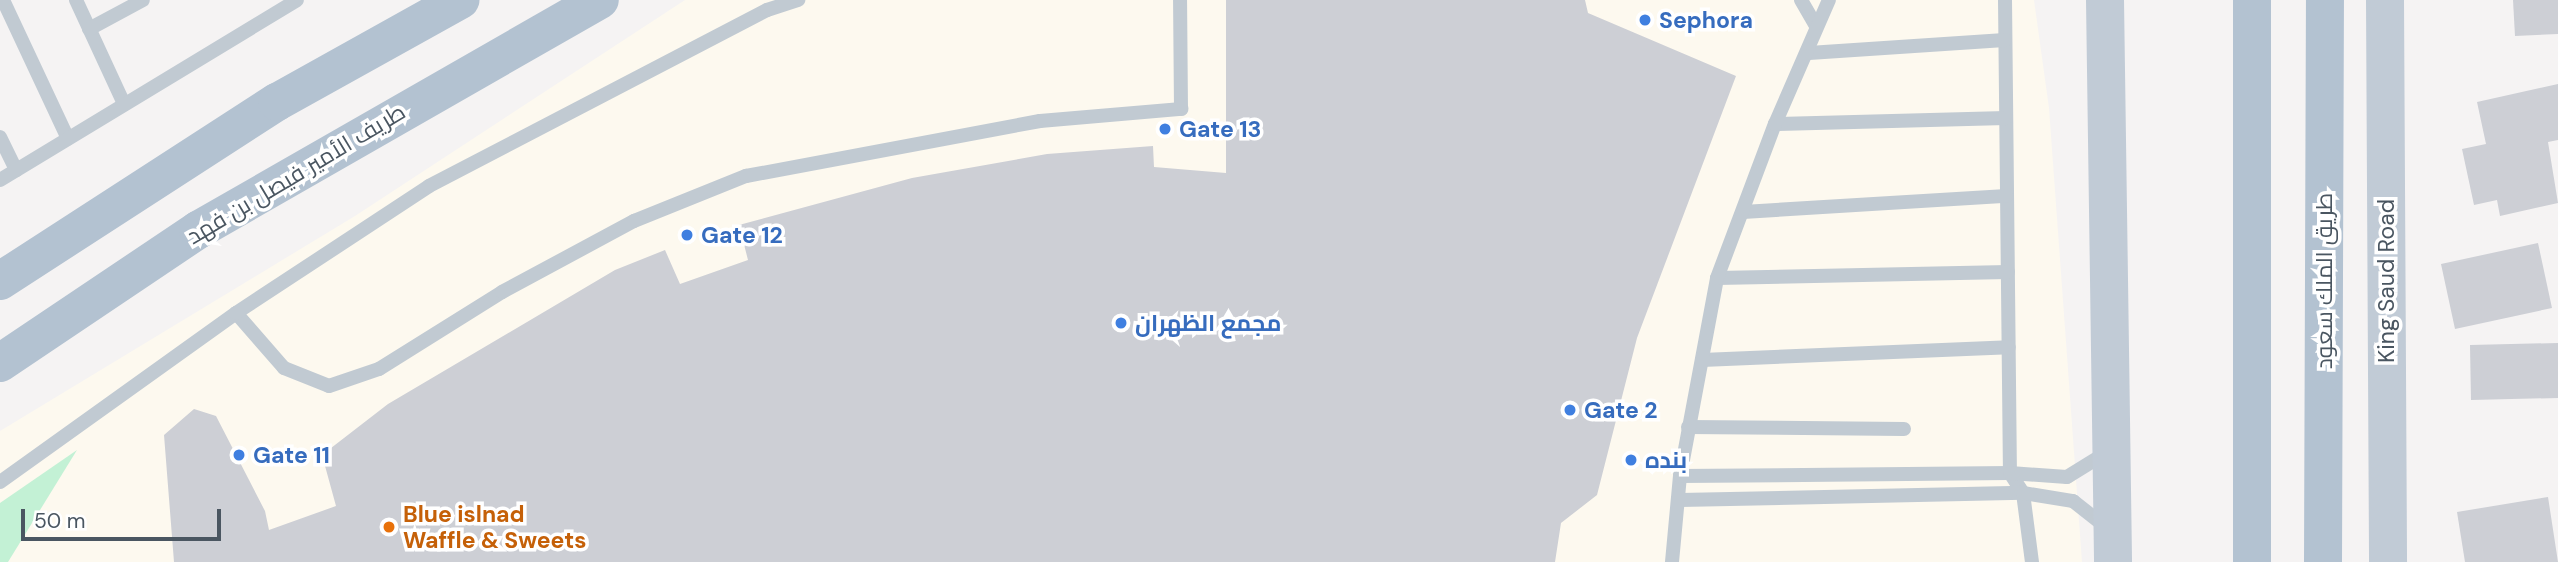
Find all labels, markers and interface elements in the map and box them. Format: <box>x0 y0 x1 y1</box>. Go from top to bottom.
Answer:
place label: Sephora <box>1659 6 1753 34</box>
marker: Sephora <box>1637 12 1653 28</box>
street label: طريف الأمير فيصل بن فهد <box>182 98 410 250</box>
place label: Gate 13 <box>1179 115 1261 143</box>
marker: Gate 13 <box>1157 121 1173 137</box>
street label: طريق الملك سعود <box>2310 193 2338 369</box>
street label: King Saud Road <box>2372 199 2400 363</box>
place label: Gate 12 <box>701 221 783 249</box>
marker: Gate 12 <box>679 227 695 243</box>
place label: مجمع الظهران <box>1135 309 1282 337</box>
marker: مجمع الظهران <box>1113 315 1129 331</box>
place label: Gate 2 <box>1584 396 1657 424</box>
marker: Gate 2 <box>1562 402 1578 418</box>
place label: Gate 11 <box>253 441 330 469</box>
place label: بنده <box>1645 446 1687 474</box>
marker: Gate 11 <box>231 447 247 463</box>
marker: بنده <box>1623 452 1639 468</box>
scale bar <box>24 496 224 540</box>
place label: Blue islnad Waffle & Sweets <box>403 500 586 554</box>
text: 50 m <box>34 507 85 535</box>
marker: Blue islnad Waffle & Sweets <box>381 519 397 535</box>

